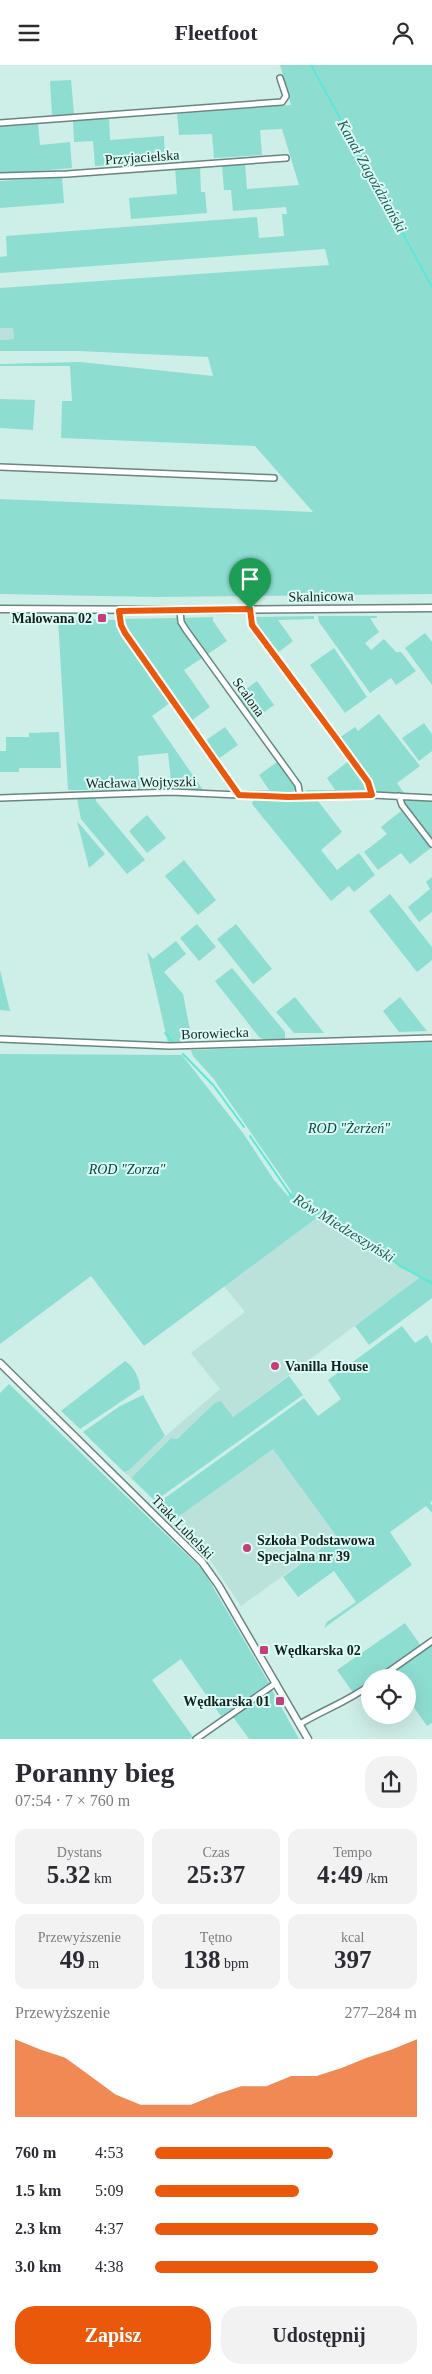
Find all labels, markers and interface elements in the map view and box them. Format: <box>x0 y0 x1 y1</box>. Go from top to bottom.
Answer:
icon: menu <box>15 19 43 47</box>
icon: person <box>389 19 417 47</box>
text: Fleetfoot <box>174 20 258 45</box>
water label: Kanał Zagoździański <box>334 116 410 235</box>
street label: Przyjacielska <box>104 147 181 168</box>
pin <box>229 558 271 609</box>
icon: arrive <box>236 565 264 593</box>
street label: Skalnicowa <box>288 588 355 605</box>
place label: Malowana 02 <box>12 611 92 626</box>
marker: Malowana 02 <box>96 612 108 624</box>
street label: Scalona <box>230 675 268 720</box>
street label: Wacława Wojtyszki <box>86 774 197 791</box>
street label: Borowiecka <box>181 1025 250 1042</box>
park label: ROD "Żerżeń" <box>307 1121 390 1136</box>
park label: ROD "Zorza" <box>88 1162 165 1177</box>
water label: Rów Miedzeszyński <box>290 1190 398 1266</box>
place label: Vanilla House <box>285 1359 368 1374</box>
marker: Vanilla House <box>269 1360 281 1372</box>
street label: Trakt Lubelski <box>149 1493 217 1562</box>
place label: Szkoła Podstawowa Specjalna nr 39 <box>257 1533 375 1564</box>
marker: Szkoła Podstawowa Specjalna nr 39 <box>241 1542 253 1554</box>
place label: Wędkarska 02 <box>274 1643 361 1658</box>
marker: Wędkarska 02 <box>258 1644 270 1656</box>
map controls <box>361 1669 416 1724</box>
button: locate <box>361 1669 416 1724</box>
place label: Wędkarska 01 <box>183 1694 270 1709</box>
marker: Wędkarska 01 <box>274 1695 286 1707</box>
button: share <box>365 1756 417 1808</box>
text: Poranny bieg <box>15 1757 174 1788</box>
text: 07:54 · 7 × 760 m <box>15 1792 130 1809</box>
text: Dystans <box>57 1845 102 1860</box>
text: Czas <box>202 1845 230 1860</box>
text: Tempo <box>333 1845 372 1860</box>
text: 5.32 <box>47 1861 91 1888</box>
text: 25:37 <box>187 1861 245 1888</box>
text: 4:49 <box>317 1861 363 1888</box>
text: km <box>91 1871 112 1886</box>
text: /km <box>363 1871 388 1886</box>
text: Przewyższenie <box>38 1930 121 1945</box>
text: Tętno <box>200 1930 232 1945</box>
text: kcal <box>341 1930 364 1945</box>
text: 49 <box>60 1946 85 1973</box>
text: 138 <box>183 1946 221 1973</box>
text: 397 <box>334 1946 371 1973</box>
text: m <box>85 1956 99 1971</box>
text: bpm <box>221 1956 249 1971</box>
text: Przewyższenie <box>15 2004 110 2021</box>
text: 277–284 m <box>345 2004 417 2021</box>
text: 760 m <box>15 2144 56 2161</box>
text: 4:53 <box>95 2144 123 2161</box>
text: 1.5 km <box>15 2182 61 2199</box>
text: 5:09 <box>95 2182 123 2199</box>
text: 2.3 km <box>15 2220 61 2237</box>
text: 4:37 <box>95 2220 123 2237</box>
text: 3.0 km <box>15 2258 61 2275</box>
text: 4:38 <box>95 2258 123 2275</box>
button: Zapisz <box>15 2306 211 2364</box>
button: Udostępnij <box>221 2306 417 2364</box>

